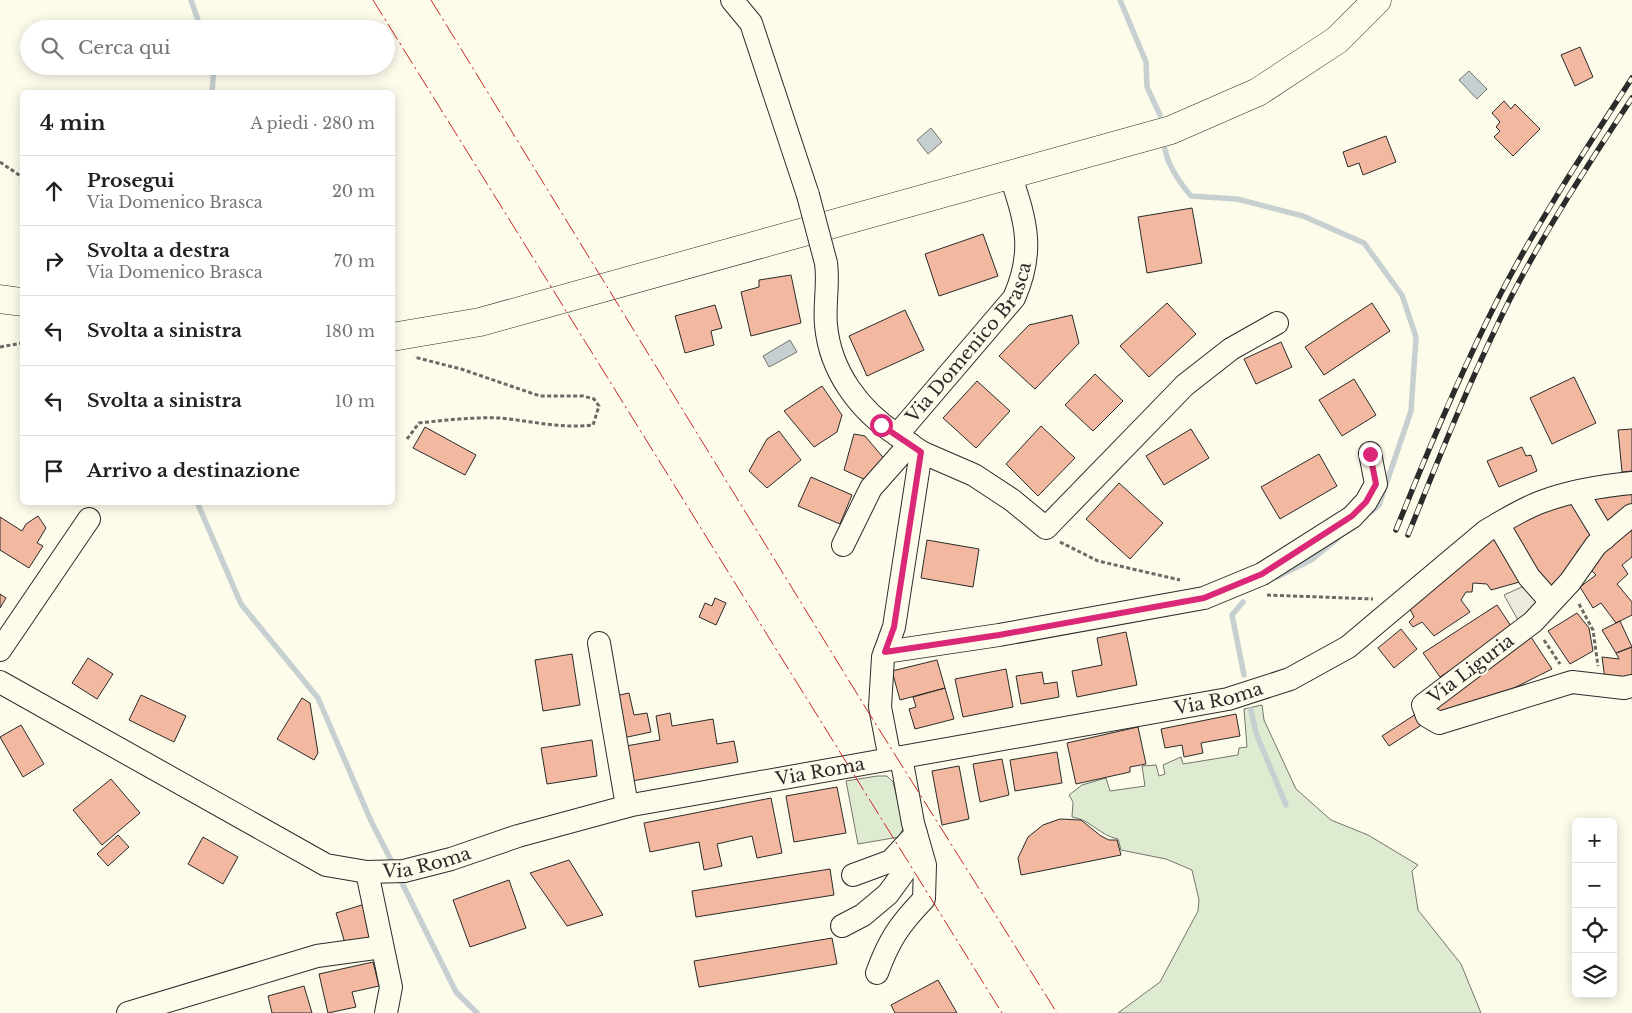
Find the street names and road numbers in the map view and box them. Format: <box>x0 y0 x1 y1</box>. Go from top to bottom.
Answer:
street label: Via Domenico Brasca <box>901 260 1036 428</box>
street label: Via Liguria <box>1423 630 1518 709</box>
street label: Via Roma <box>1172 678 1265 720</box>
street label: Via Roma <box>773 753 866 790</box>
street label: Via Roma <box>381 842 474 883</box>

